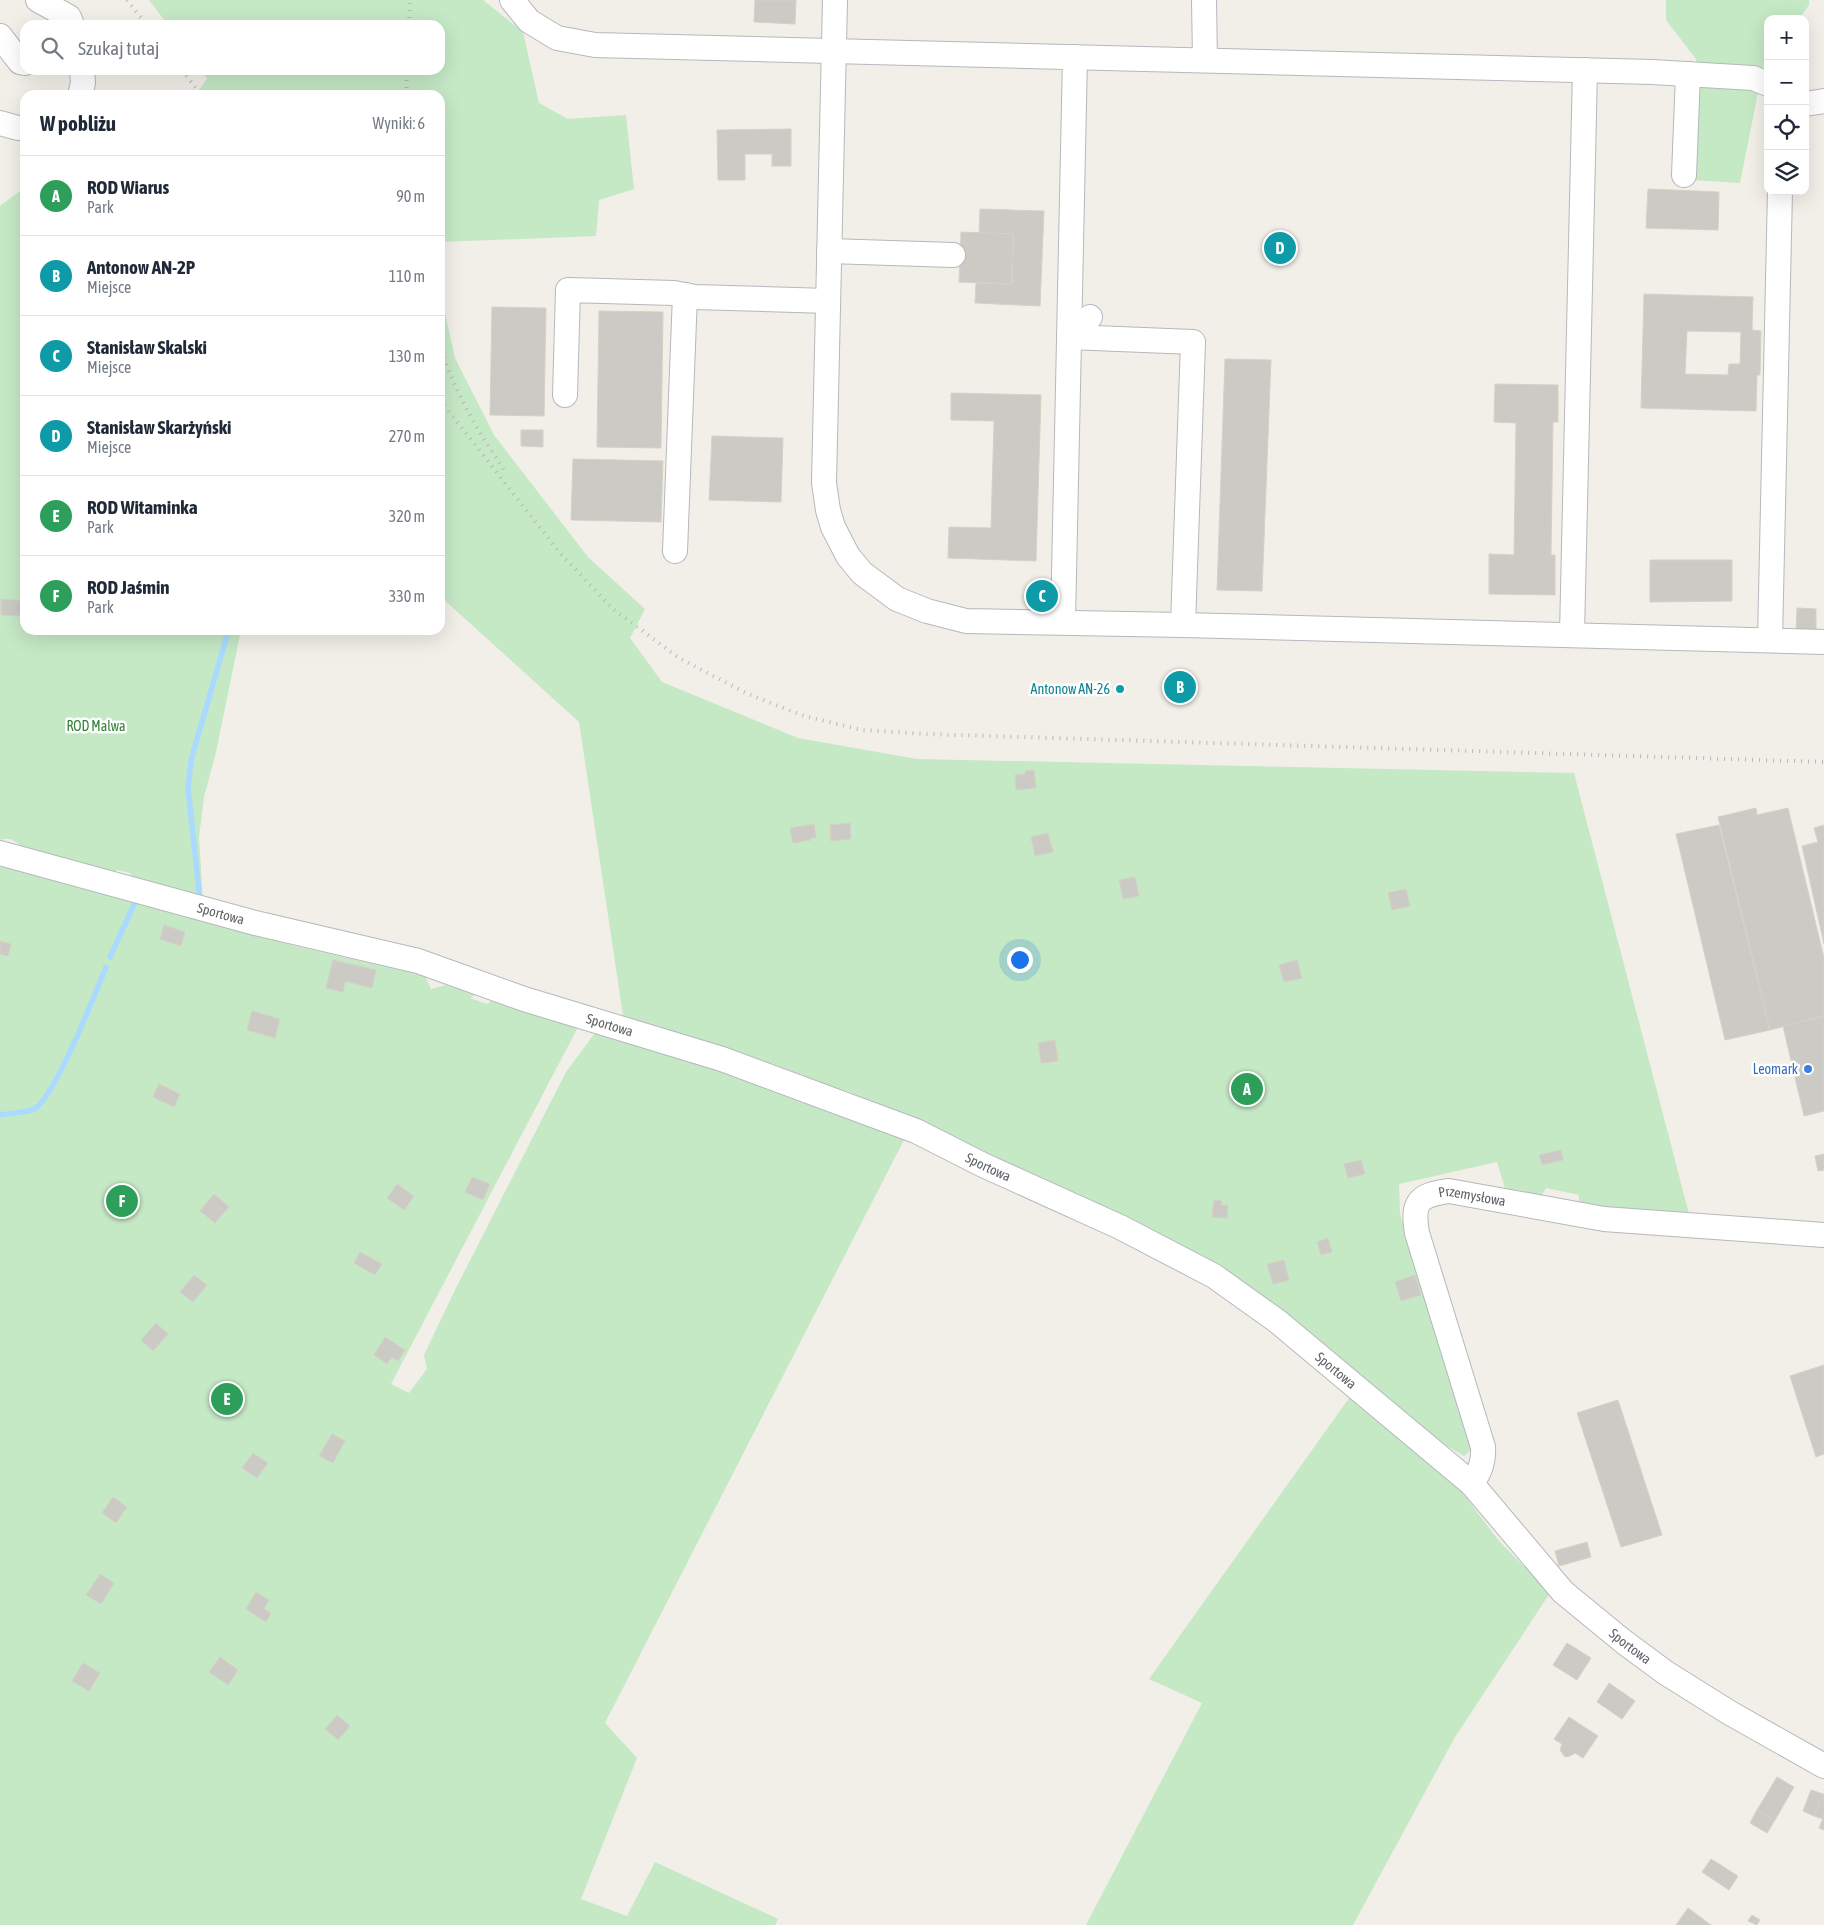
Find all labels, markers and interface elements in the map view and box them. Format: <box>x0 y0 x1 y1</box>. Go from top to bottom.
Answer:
map controls <box>1764 15 1809 195</box>
button: + <box>1764 15 1809 60</box>
search box <box>20 20 445 75</box>
icon: search <box>38 34 66 62</box>
text: Szukaj tutaj <box>78 37 160 59</box>
button: − <box>1764 60 1809 105</box>
button: locate <box>1764 105 1809 150</box>
text: W pobliżu <box>40 111 116 135</box>
text: Wyniki: 6 <box>373 114 425 132</box>
button: layers <box>1764 150 1809 195</box>
text: ROD Wiarus <box>87 176 169 198</box>
text: A <box>52 187 60 205</box>
text: 90 m <box>396 187 425 205</box>
text: Park <box>87 198 114 216</box>
pin: D <box>1264 229 1296 267</box>
text: Antonow AN-2P <box>87 256 195 278</box>
text: B <box>52 267 60 285</box>
text: 110 m <box>389 267 425 285</box>
text: Miejsce <box>87 278 131 296</box>
text: Stanisław Skalski <box>87 336 207 358</box>
text: C <box>52 347 60 365</box>
text: 130 m <box>389 347 425 365</box>
text: Miejsce <box>87 358 131 376</box>
text: Stanisław Skarżyński <box>87 416 231 438</box>
text: D <box>52 427 60 445</box>
text: 270 m <box>389 427 425 445</box>
text: Miejsce <box>87 438 131 456</box>
text: ROD Witaminka <box>87 496 198 518</box>
text: E <box>53 507 59 525</box>
text: 320 m <box>389 507 425 525</box>
text: Park <box>87 518 114 536</box>
text: ROD Jaśmin <box>87 576 170 598</box>
pin: C <box>1026 577 1058 615</box>
text: F <box>53 587 59 605</box>
text: 330 m <box>389 587 425 605</box>
text: Park <box>87 598 114 616</box>
pin: B <box>1164 668 1196 706</box>
place label: Antonow AN-26 <box>1031 681 1110 697</box>
marker: Antonow AN-26 <box>1114 683 1126 695</box>
park label: ROD Malwa <box>67 718 125 734</box>
street label: Sportowa <box>195 900 246 928</box>
your location <box>1007 947 1033 973</box>
street label: Sportowa <box>584 1010 635 1040</box>
place label: Leomark <box>1753 1061 1798 1077</box>
marker: Leomark <box>1802 1063 1814 1075</box>
pin: A <box>1231 1070 1263 1108</box>
street label: Sportowa <box>963 1150 1013 1185</box>
pin: F <box>106 1182 138 1220</box>
street label: Przemysłowa <box>1437 1183 1507 1209</box>
street label: Sportowa <box>1312 1349 1360 1392</box>
pin: E <box>211 1380 243 1418</box>
street label: Sportowa <box>1606 1625 1654 1667</box>

